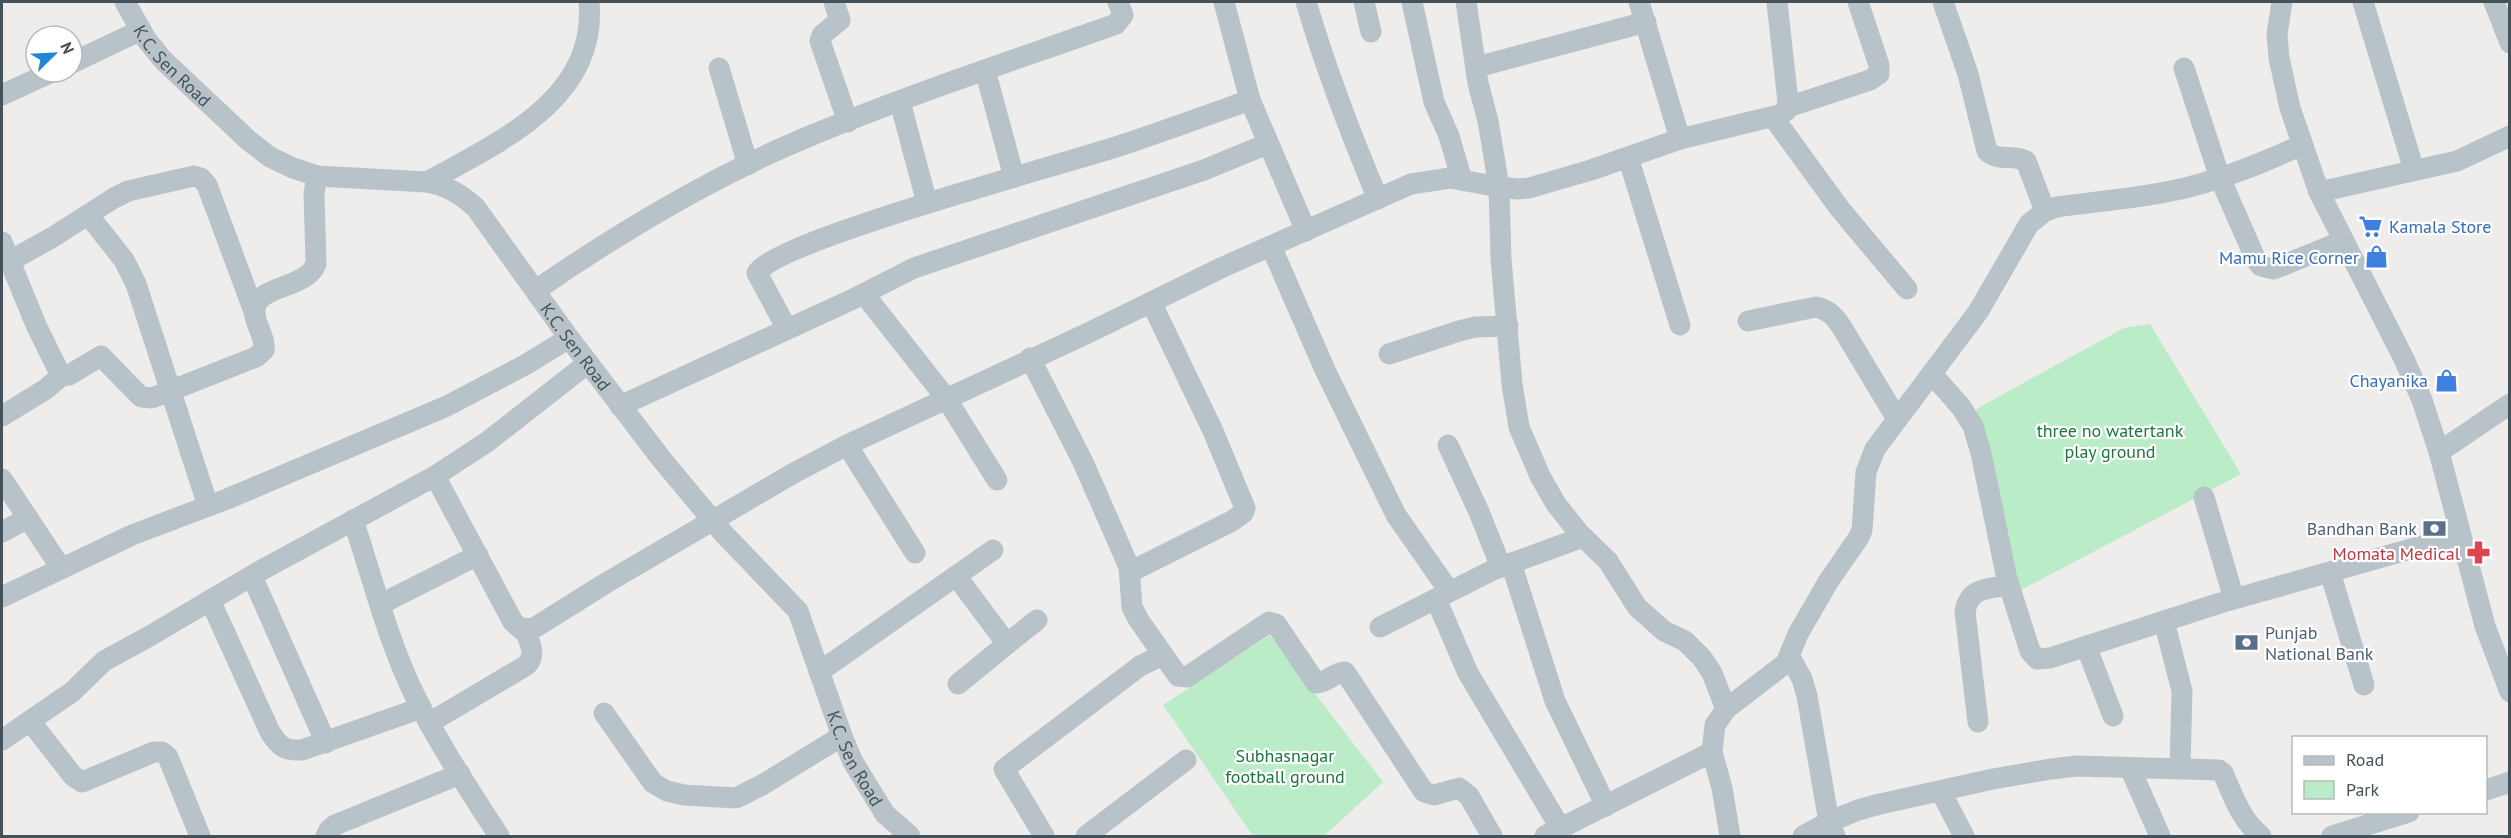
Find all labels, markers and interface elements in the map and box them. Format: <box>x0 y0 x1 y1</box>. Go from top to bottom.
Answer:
street label: K.C. Sen Road <box>129 21 216 111</box>
north arrow <box>24 24 84 84</box>
text: N <box>56 39 79 57</box>
supermarket icon: Kamala Store <box>2358 213 2384 239</box>
place label: Kamala Store <box>2389 215 2491 238</box>
shop icon: Mamu Rice Corner <box>2364 244 2390 270</box>
place label: Mamu Rice Corner <box>2219 246 2359 269</box>
street label: K.C. Sen Road <box>536 298 616 395</box>
shop icon: Chayanika <box>2433 367 2459 393</box>
place label: Chayanika <box>2349 369 2428 392</box>
park label: three no watertank play ground <box>2037 419 2184 463</box>
bank icon: Bandhan Bank <box>2422 515 2448 541</box>
place label: Bandhan Bank <box>2307 517 2417 540</box>
pharmacy icon: Momata Medical <box>2465 540 2491 566</box>
place label: Momata Medical <box>2333 542 2461 565</box>
place label: Punjab National Bank <box>2265 621 2374 665</box>
bank icon: Punjab National Bank <box>2234 629 2260 655</box>
street label: K.C. Sen Road <box>822 707 889 810</box>
legend <box>2292 736 2487 814</box>
park label: Subhasnagar football ground <box>1225 744 1345 788</box>
text: Road <box>2346 748 2384 771</box>
text: Park <box>2346 778 2379 801</box>

